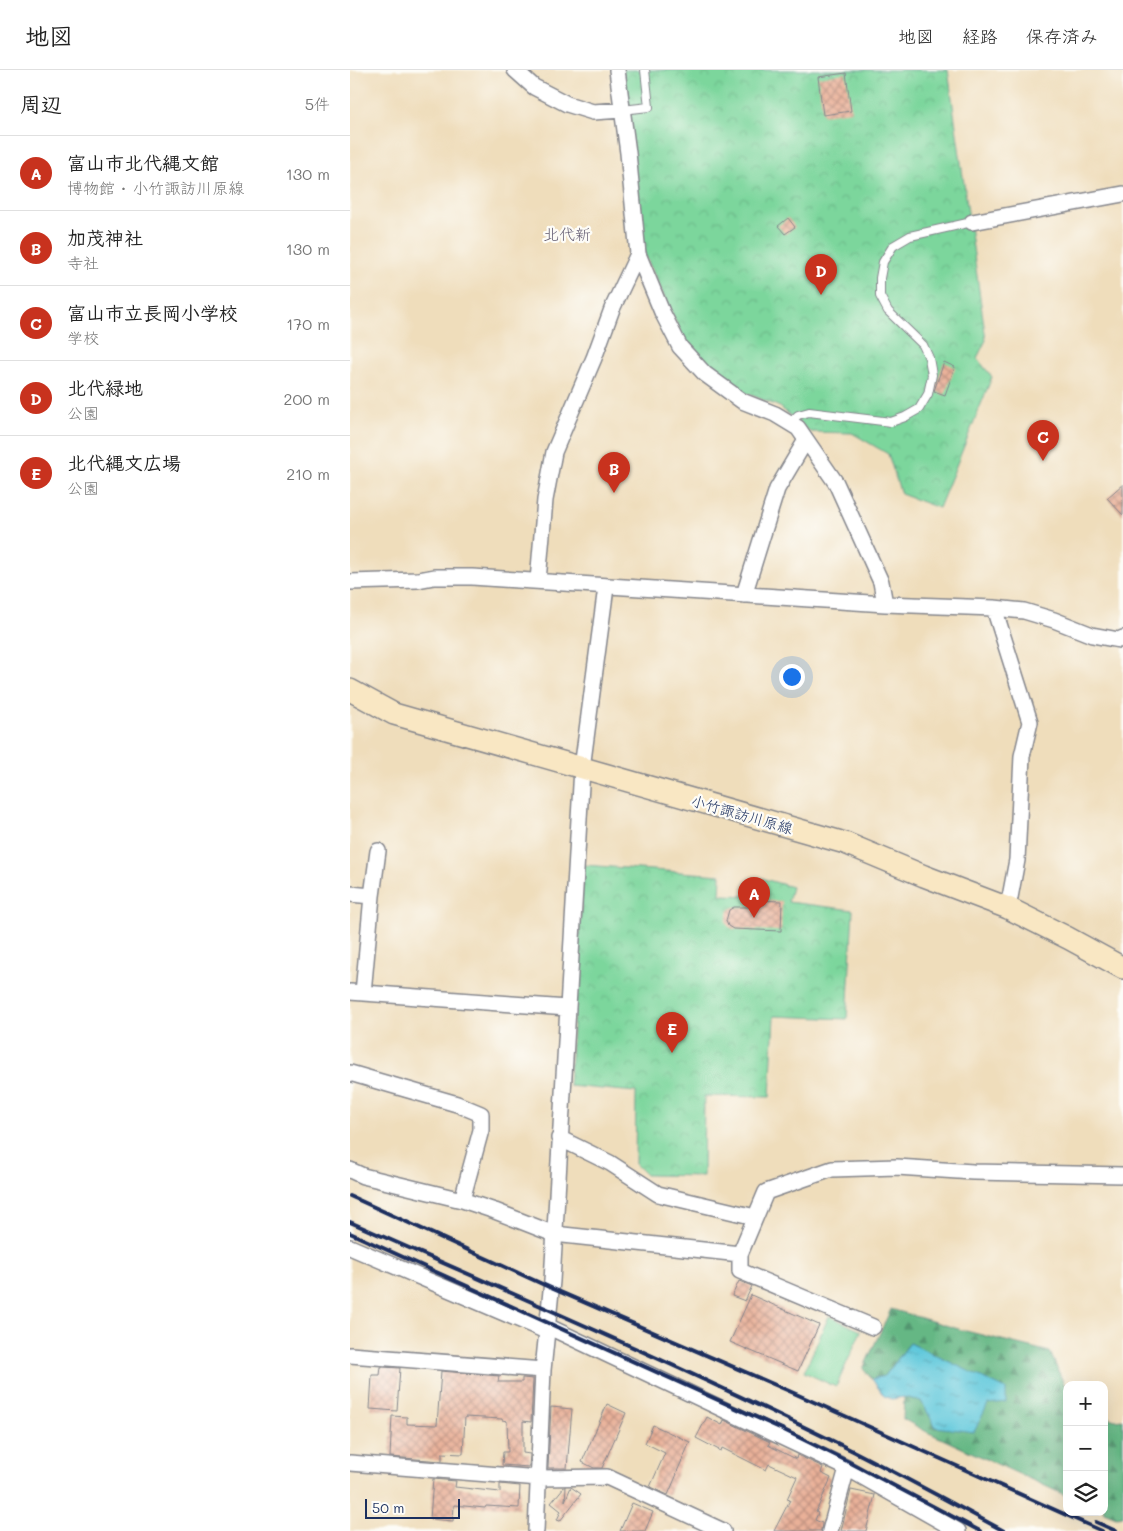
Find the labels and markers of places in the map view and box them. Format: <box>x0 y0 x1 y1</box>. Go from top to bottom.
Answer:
pin: D <box>805 254 837 295</box>
pin: C <box>1027 420 1059 461</box>
pin: B <box>598 452 630 493</box>
pin: A <box>738 877 770 918</box>
pin: E <box>656 1012 688 1053</box>

